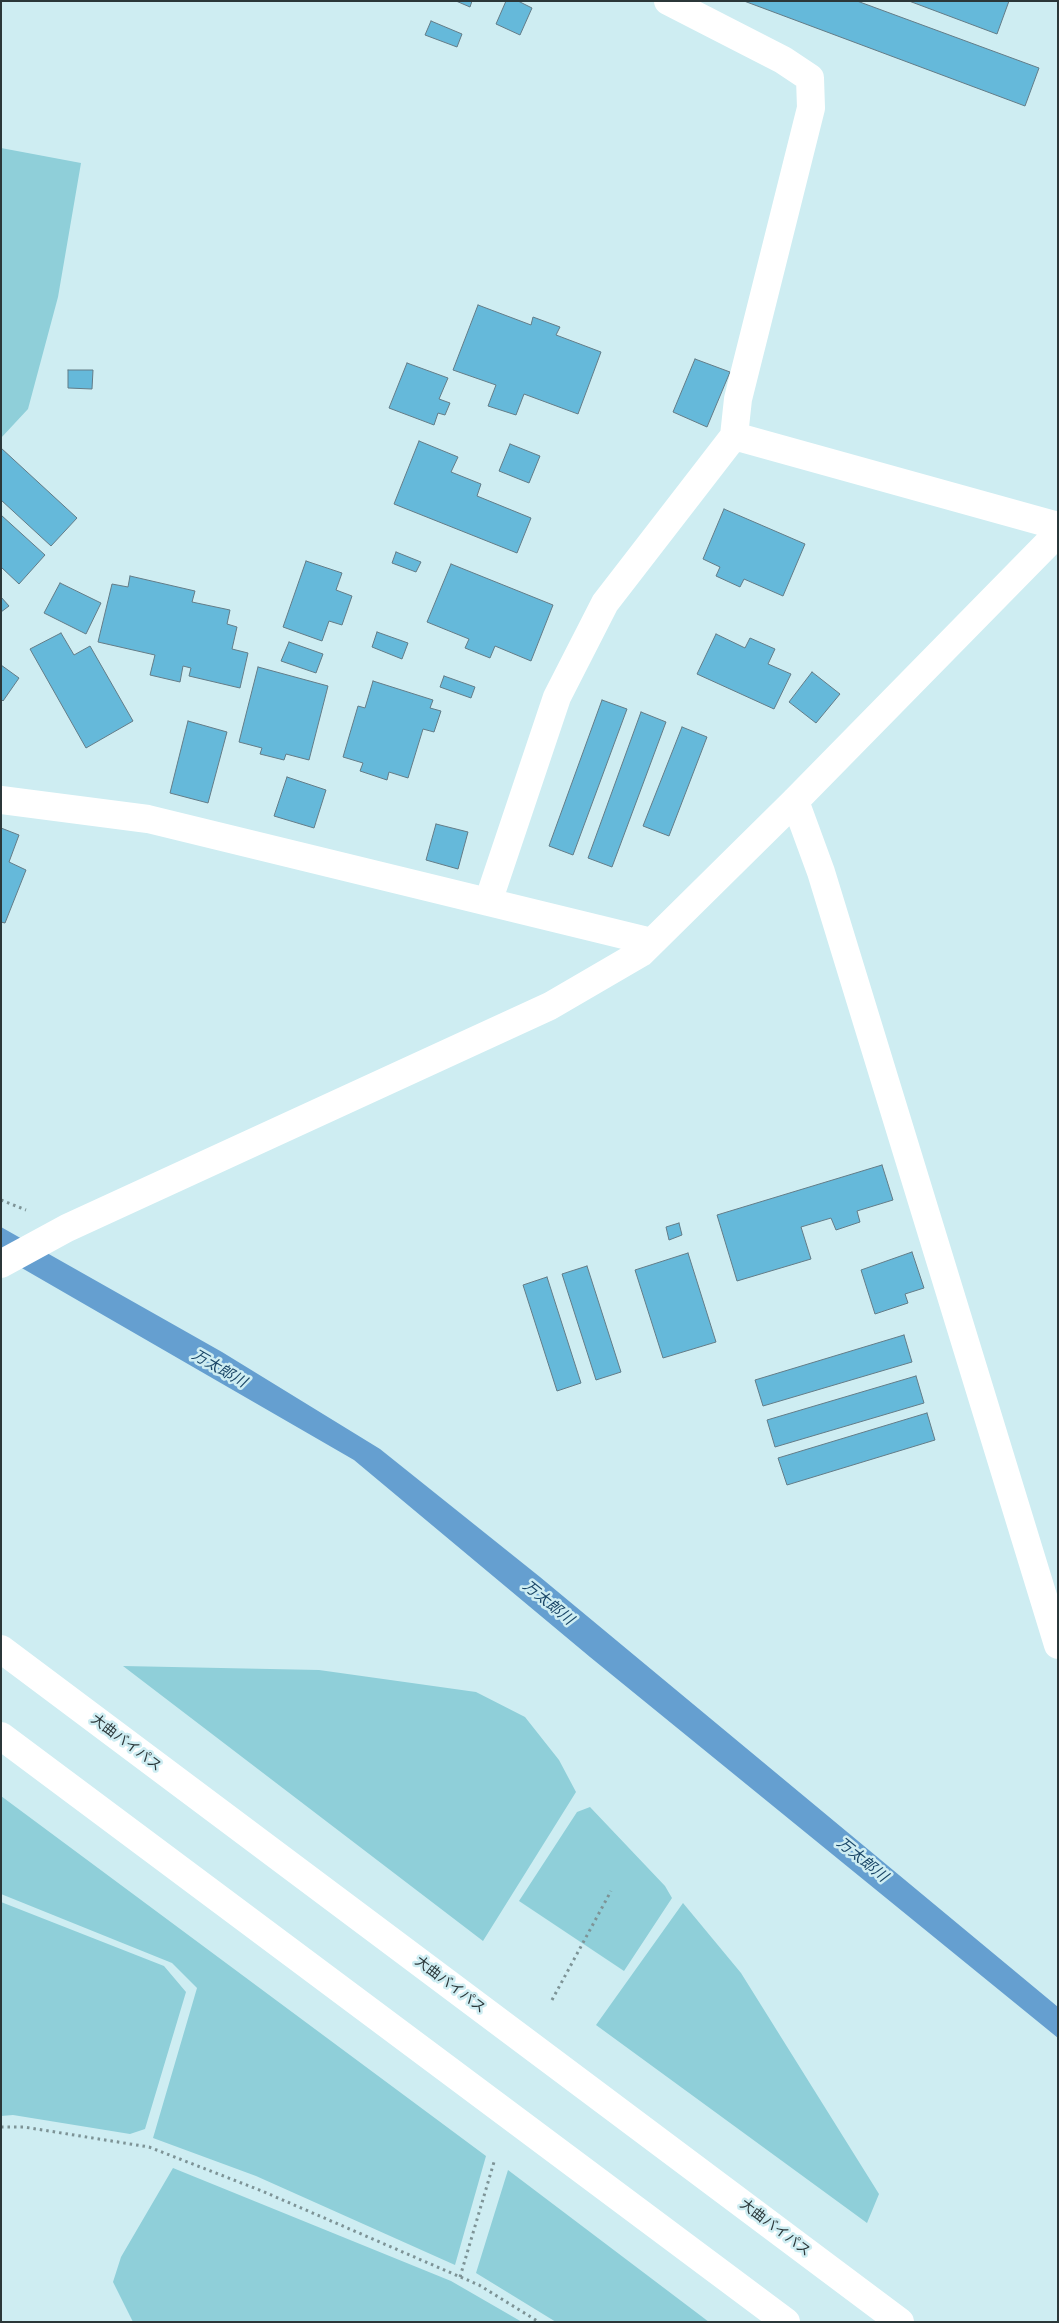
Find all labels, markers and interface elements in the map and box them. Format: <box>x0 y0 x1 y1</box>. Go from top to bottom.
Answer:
water label: 万太郎川 <box>189 1346 249 1392</box>
water label: 万太郎川 <box>519 1577 577 1629</box>
street label: 大曲バイパス <box>87 1711 165 1775</box>
water label: 万太郎川 <box>833 1834 891 1886</box>
street label: 大曲バイパス <box>411 1953 489 2017</box>
street label: 大曲バイパス <box>736 2196 814 2260</box>

